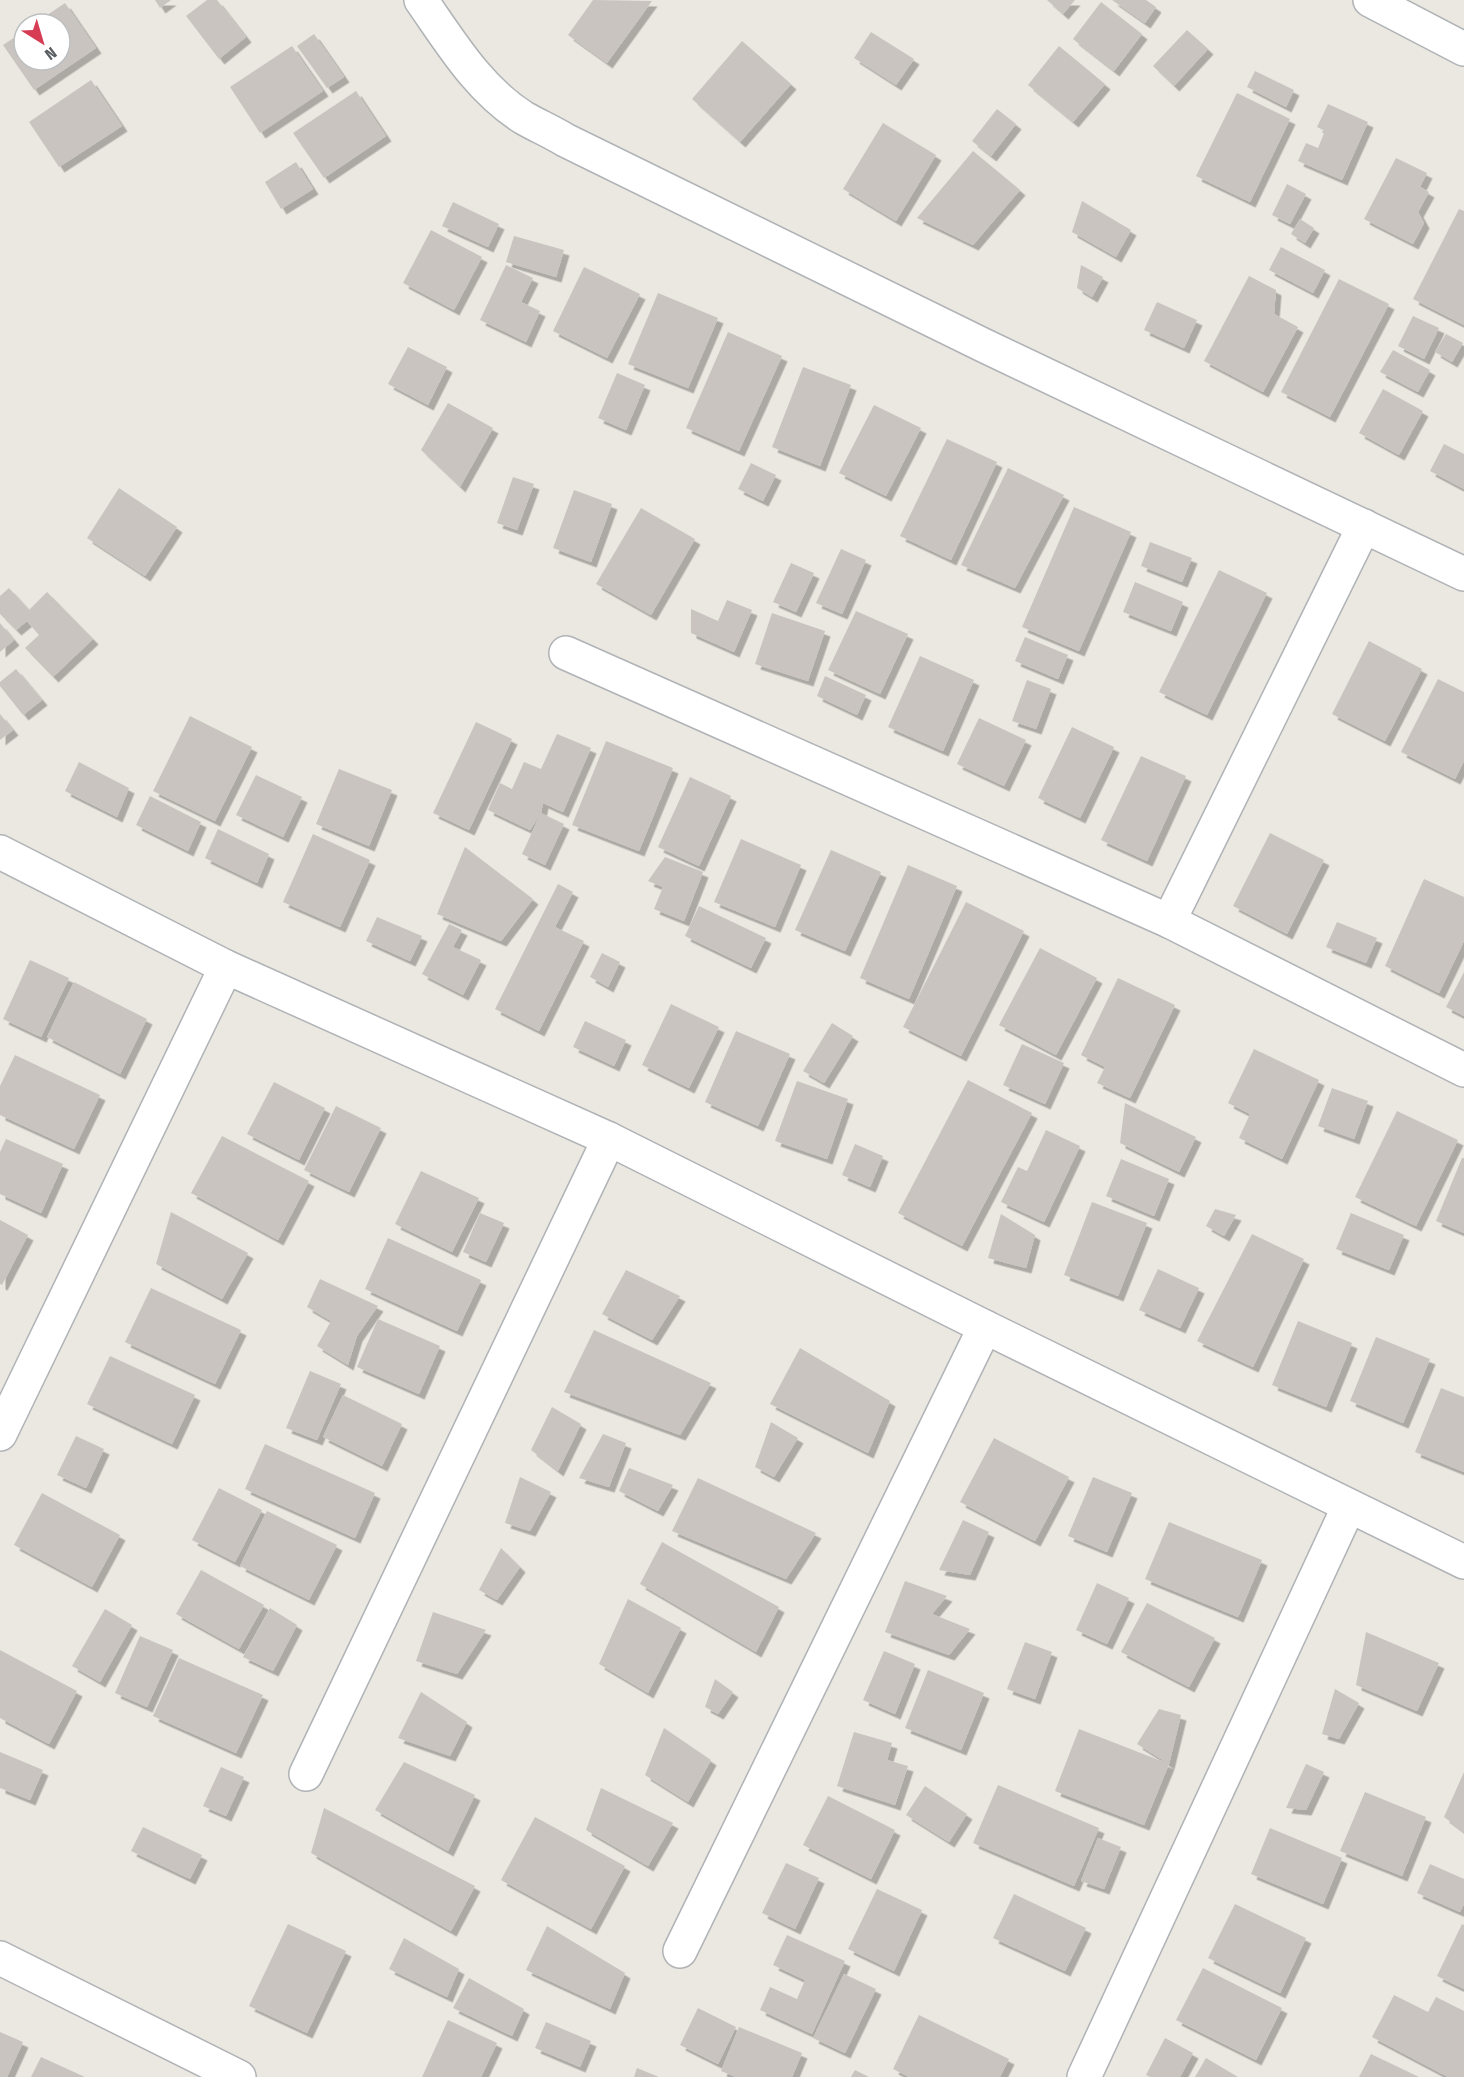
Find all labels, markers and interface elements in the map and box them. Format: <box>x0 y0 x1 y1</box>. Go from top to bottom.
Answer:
north arrow <box>12 12 72 72</box>
text: N <box>41 43 60 64</box>

